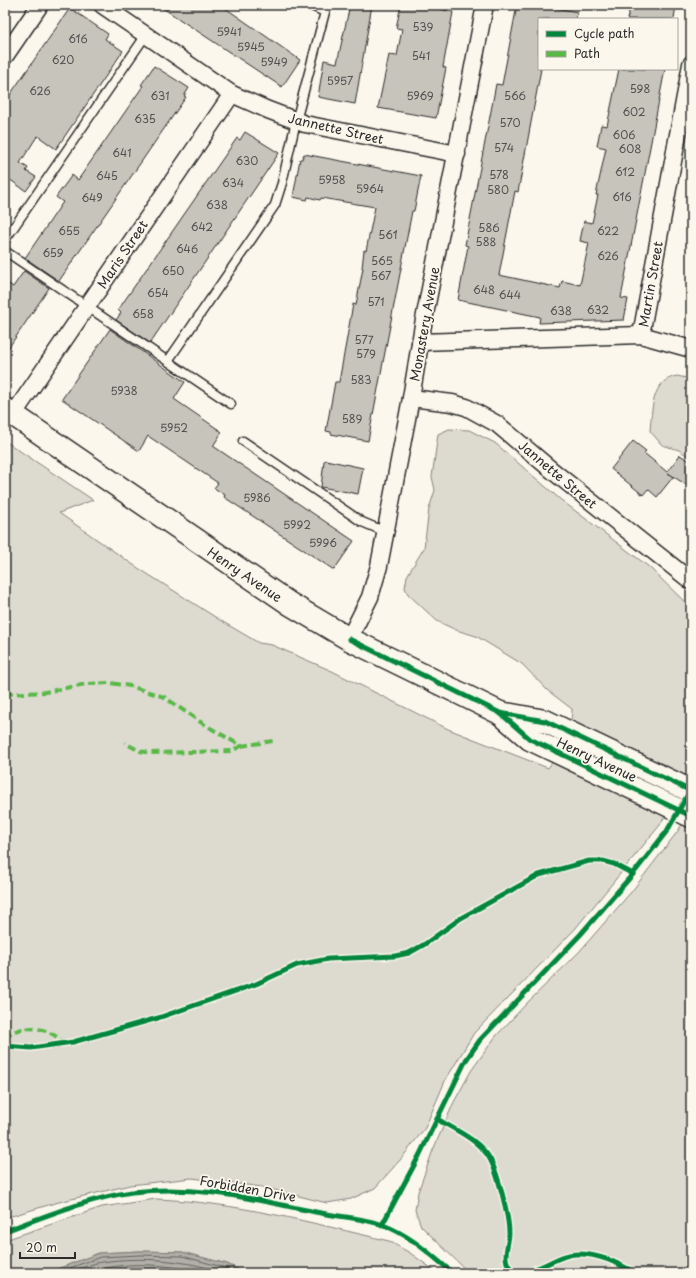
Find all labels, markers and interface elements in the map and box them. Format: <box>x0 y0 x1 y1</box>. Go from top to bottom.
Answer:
house number: 539 <box>413 18 434 35</box>
legend <box>538 18 678 70</box>
house number: 5941 <box>216 23 242 40</box>
text: Cycle path <box>574 24 635 42</box>
house number: 616 <box>68 30 88 47</box>
house number: 5945 <box>237 38 265 55</box>
text: Path <box>574 44 600 62</box>
house number: 541 <box>412 47 430 64</box>
house number: 620 <box>52 51 74 68</box>
house number: 5949 <box>260 53 288 70</box>
house number: 5957 <box>327 72 353 89</box>
house number: 598 <box>630 80 650 97</box>
house number: 626 <box>29 82 51 99</box>
house number: 631 <box>150 87 170 104</box>
house number: 5969 <box>406 87 434 104</box>
house number: 566 <box>504 87 526 104</box>
house number: 602 <box>622 103 646 120</box>
street label: Jannette Street <box>286 108 386 148</box>
house number: 635 <box>134 110 156 127</box>
house number: 570 <box>500 114 520 131</box>
house number: 606 <box>613 126 635 143</box>
house number: 574 <box>494 139 514 156</box>
house number: 608 <box>619 140 641 157</box>
house number: 641 <box>112 144 132 161</box>
house number: 630 <box>236 152 258 169</box>
house number: 612 <box>615 163 635 180</box>
house number: 578 <box>489 166 509 183</box>
house number: 645 <box>96 167 118 184</box>
house number: 5958 <box>318 171 346 188</box>
house number: 634 <box>222 174 244 191</box>
house number: 5964 <box>356 180 384 197</box>
house number: 580 <box>487 181 509 198</box>
house number: 616 <box>612 188 632 205</box>
house number: 649 <box>81 189 103 206</box>
house number: 638 <box>206 196 228 213</box>
street label: Maris Street <box>92 216 152 292</box>
house number: 642 <box>191 218 213 235</box>
house number: 586 <box>478 219 500 236</box>
house number: 655 <box>58 222 80 239</box>
house number: 622 <box>597 222 619 239</box>
house number: 561 <box>378 226 398 243</box>
house number: 588 <box>476 233 497 250</box>
house number: 646 <box>176 240 198 257</box>
street label: Martin Street <box>633 240 667 328</box>
house number: 659 <box>42 244 64 261</box>
house number: 626 <box>597 247 619 264</box>
house number: 565 <box>371 252 393 269</box>
house number: 650 <box>162 262 184 279</box>
street label: Monastery Avenue <box>405 265 443 383</box>
house number: 567 <box>371 267 391 284</box>
house number: 648 <box>473 281 495 298</box>
house number: 654 <box>147 284 169 301</box>
house number: 644 <box>499 286 521 303</box>
house number: 571 <box>367 293 385 310</box>
house number: 632 <box>587 301 609 318</box>
house number: 638 <box>550 302 572 319</box>
house number: 658 <box>132 305 154 322</box>
house number: 577 <box>354 331 374 348</box>
house number: 579 <box>356 345 376 362</box>
house number: 583 <box>350 371 372 388</box>
house number: 5938 <box>110 382 138 399</box>
house number: 589 <box>342 410 362 427</box>
house number: 5952 <box>160 419 188 436</box>
street label: Jannette Street <box>515 435 601 513</box>
house number: 5986 <box>243 489 271 506</box>
house number: 5992 <box>283 516 311 533</box>
house number: 5996 <box>309 534 337 551</box>
street label: Henry Avenue <box>204 542 286 606</box>
street label: Henry Avenue <box>554 732 640 786</box>
street label: Forbidden Drive <box>198 1170 298 1206</box>
scale bar <box>20 1234 75 1260</box>
text: 20 m <box>26 1238 57 1256</box>

